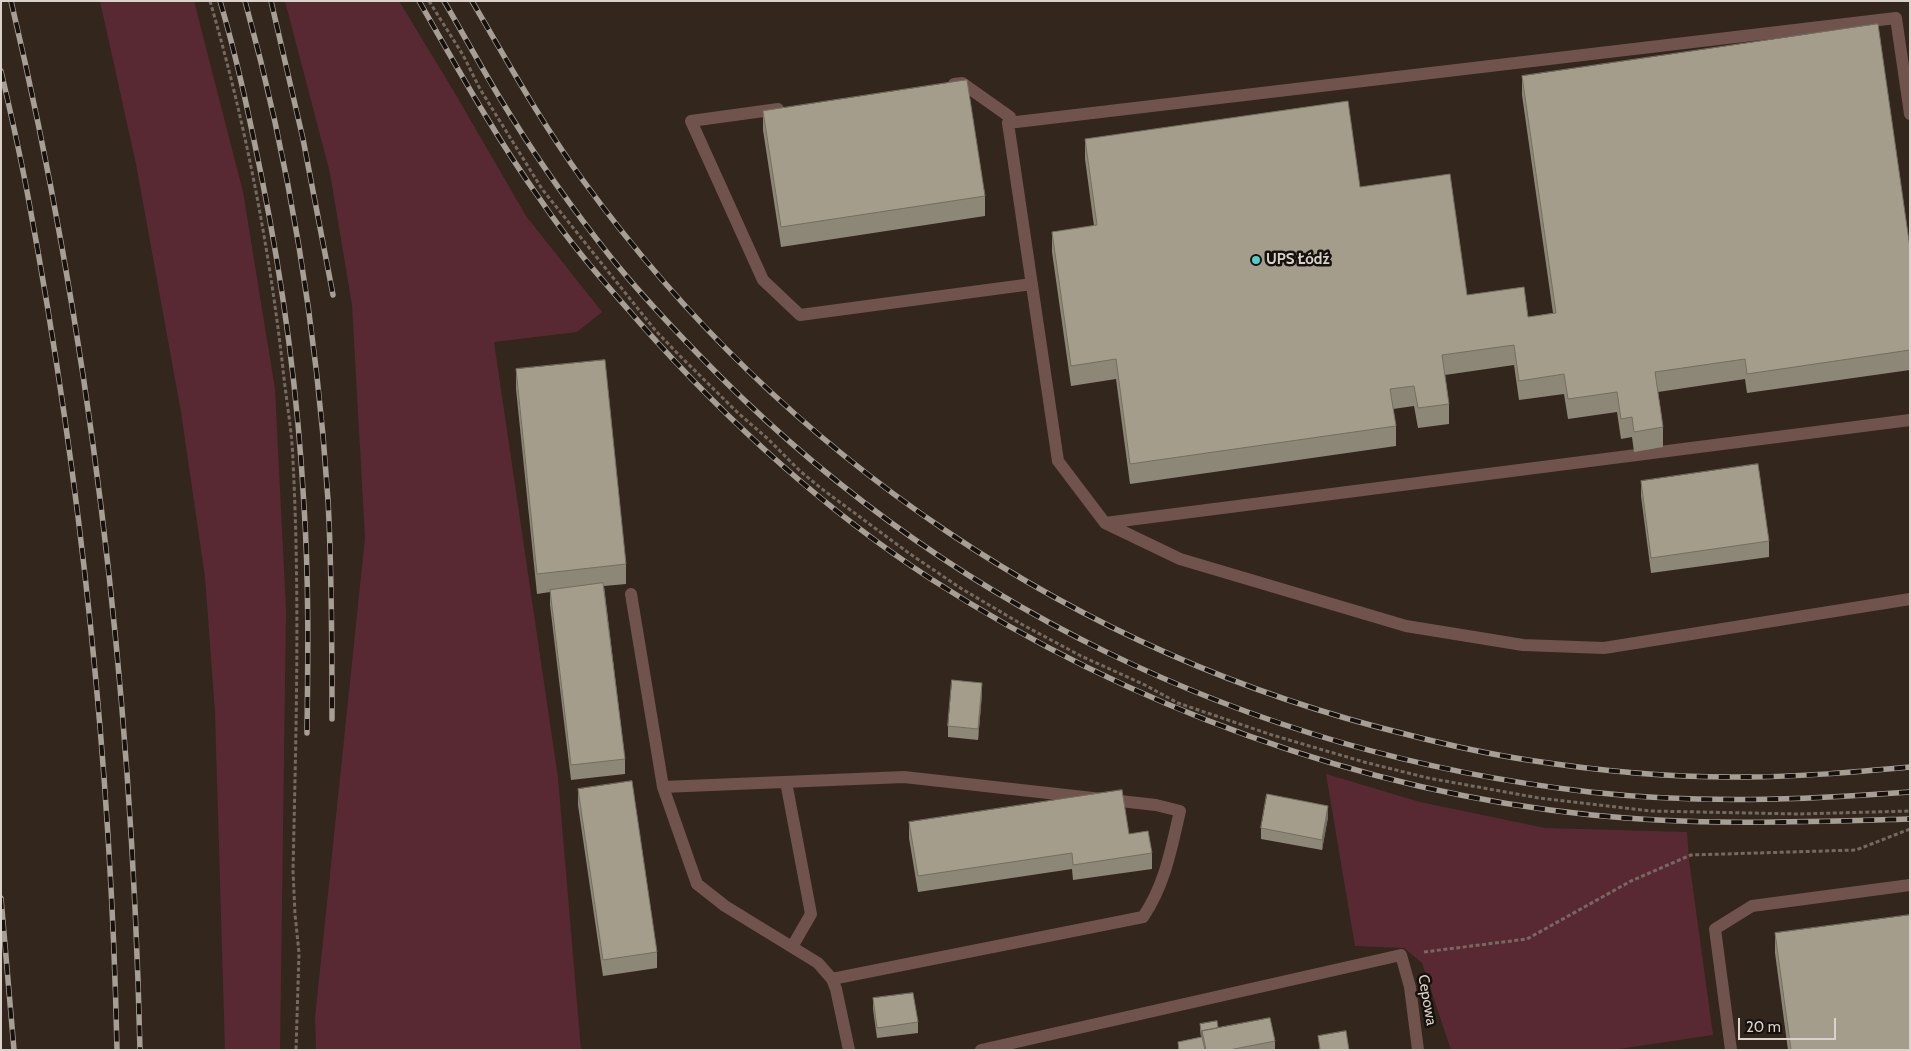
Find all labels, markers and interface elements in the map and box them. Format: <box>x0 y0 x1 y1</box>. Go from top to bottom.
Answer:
place label: UPS Łódź <box>1266 251 1329 269</box>
marker: UPS Łódź <box>1250 254 1262 266</box>
street label: Cepowa <box>1414 973 1440 1027</box>
scale bar <box>1741 1008 1838 1040</box>
text: 20 m <box>1746 1018 1781 1036</box>

